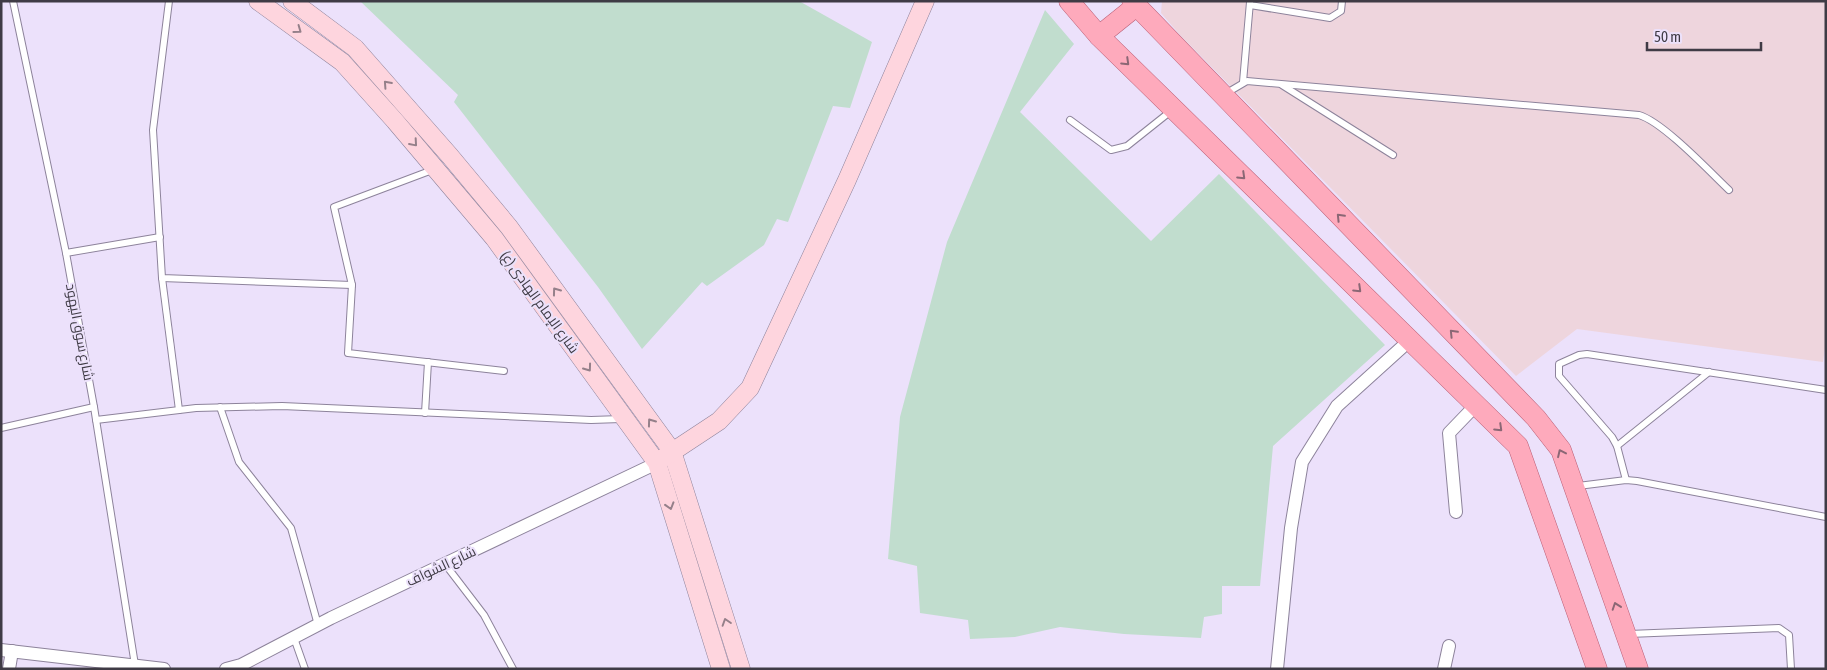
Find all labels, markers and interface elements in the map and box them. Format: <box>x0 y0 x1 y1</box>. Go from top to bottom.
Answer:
scale bar <box>1647 20 1761 52</box>
one-way arrow <box>292 24 302 33</box>
text: 50 m <box>1654 28 1681 45</box>
one-way arrow <box>1120 56 1129 65</box>
one-way arrow <box>384 80 393 89</box>
one-way arrow <box>408 137 416 146</box>
one-way arrow <box>1236 170 1245 179</box>
one-way arrow <box>1336 213 1345 222</box>
street label: شارع الإمام الهادی (ع) <box>496 248 582 357</box>
street label: شارع سوق اليهود <box>62 282 97 382</box>
one-way arrow <box>1353 284 1362 293</box>
one-way arrow <box>553 287 562 297</box>
one-way arrow <box>1450 330 1459 339</box>
one-way arrow <box>582 362 591 372</box>
one-way arrow <box>648 418 657 428</box>
one-way arrow <box>1494 422 1503 431</box>
one-way arrow <box>1558 450 1568 459</box>
one-way arrow <box>665 501 675 510</box>
street label: شارع الشواف <box>404 543 479 590</box>
one-way arrow <box>1612 602 1622 611</box>
one-way arrow <box>722 619 732 627</box>

